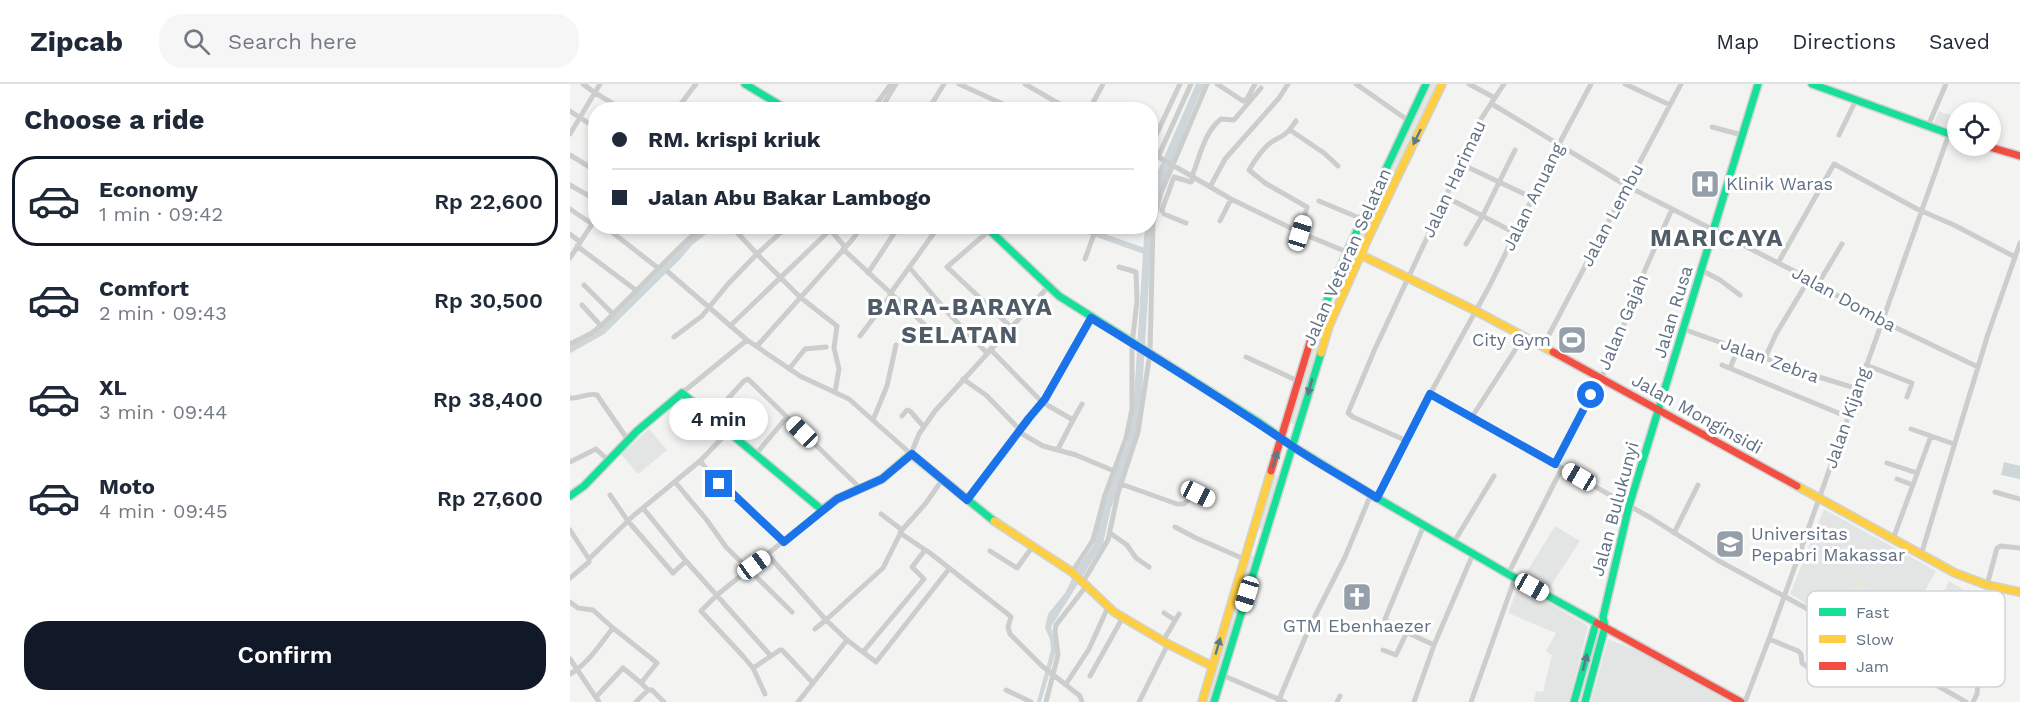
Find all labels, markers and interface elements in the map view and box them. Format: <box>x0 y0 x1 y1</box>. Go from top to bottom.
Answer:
search box <box>159 14 579 68</box>
text: Zipcab <box>30 25 123 58</box>
icon: search <box>180 25 213 58</box>
text: Search here <box>228 29 357 54</box>
text: Map <box>1716 29 1759 54</box>
text: Directions <box>1792 29 1896 54</box>
text: Saved <box>1929 29 1990 54</box>
map controls <box>1947 102 2001 156</box>
button: locate <box>1947 102 2001 156</box>
text: Choose a ride <box>24 104 204 136</box>
street label: Jalan Harimau <box>1417 117 1490 241</box>
text: RM. krispi kriuk <box>648 127 820 152</box>
one-way arrow <box>1412 128 1421 145</box>
street label: Jalan Anuang <box>1497 139 1568 254</box>
street label: Jalan Lembu <box>1576 160 1647 270</box>
street label: Jalan Veteran Selatan <box>1298 165 1395 349</box>
hospital icon: Klinik Waras <box>1689 168 1721 200</box>
place label: Klinik Waras <box>1726 173 1833 194</box>
icon: car <box>27 174 81 228</box>
text: Economy <box>99 177 198 202</box>
text: Jalan Abu Bakar Lambogo <box>648 185 931 210</box>
text: Rp 22,600 <box>434 189 543 214</box>
text: 1 min · 09:42 <box>99 202 223 226</box>
car <box>1286 213 1314 253</box>
district label: MARICAYA <box>1650 224 1784 252</box>
street label: Jalan Domba <box>1789 261 1900 336</box>
street label: Jalan Rusa <box>1649 263 1697 361</box>
street label: Jalan Gajah <box>1593 271 1652 373</box>
icon: car <box>27 273 81 327</box>
text: Comfort <box>99 276 189 301</box>
text: Rp 30,500 <box>434 288 543 313</box>
district label: BARA-BARAYA SELATAN <box>867 293 1053 349</box>
text: 2 min · 09:43 <box>99 301 227 325</box>
sports icon: City Gym <box>1556 324 1588 356</box>
place label: City Gym <box>1472 329 1551 350</box>
street label: Jalan Zebra <box>1718 332 1822 387</box>
street label: Jalan Kijang <box>1819 364 1874 471</box>
street label: Jalan Monginsidi <box>1628 369 1766 458</box>
icon: car <box>27 372 81 426</box>
text: XL <box>99 375 127 400</box>
one-way arrow <box>1305 378 1315 396</box>
route start <box>1577 381 1604 408</box>
text: Rp 38,400 <box>433 387 543 412</box>
callout: 4 min <box>670 397 768 439</box>
text: 3 min · 09:44 <box>99 400 228 424</box>
text: 4 min <box>691 407 746 431</box>
car <box>783 413 821 451</box>
street label: Jalan Bulukunyi <box>1586 439 1643 579</box>
one-way arrow <box>1270 450 1280 468</box>
car <box>1559 460 1599 494</box>
route end <box>705 470 732 497</box>
icon: car <box>27 471 81 525</box>
text: Moto <box>99 474 155 499</box>
car <box>1178 478 1218 510</box>
text: Rp 27,600 <box>437 486 543 511</box>
text: 4 min · 09:45 <box>99 499 228 523</box>
place label: Universitas Pepabri Makassar <box>1751 523 1905 565</box>
school or university icon: Universitas Pepabri Makassar <box>1714 528 1746 560</box>
car <box>734 547 774 583</box>
car <box>1512 570 1552 604</box>
car <box>1233 574 1261 614</box>
church icon: GTM Ebenhaezer <box>1341 581 1373 613</box>
legend <box>1807 591 2005 687</box>
text: Fast <box>1856 603 1889 622</box>
place label: GTM Ebenhaezer <box>1283 615 1431 636</box>
button: Confirm <box>24 621 546 690</box>
text: Slow <box>1856 630 1894 649</box>
one-way arrow <box>1214 637 1223 655</box>
one-way arrow <box>1581 653 1591 671</box>
text: Jam <box>1856 657 1889 676</box>

